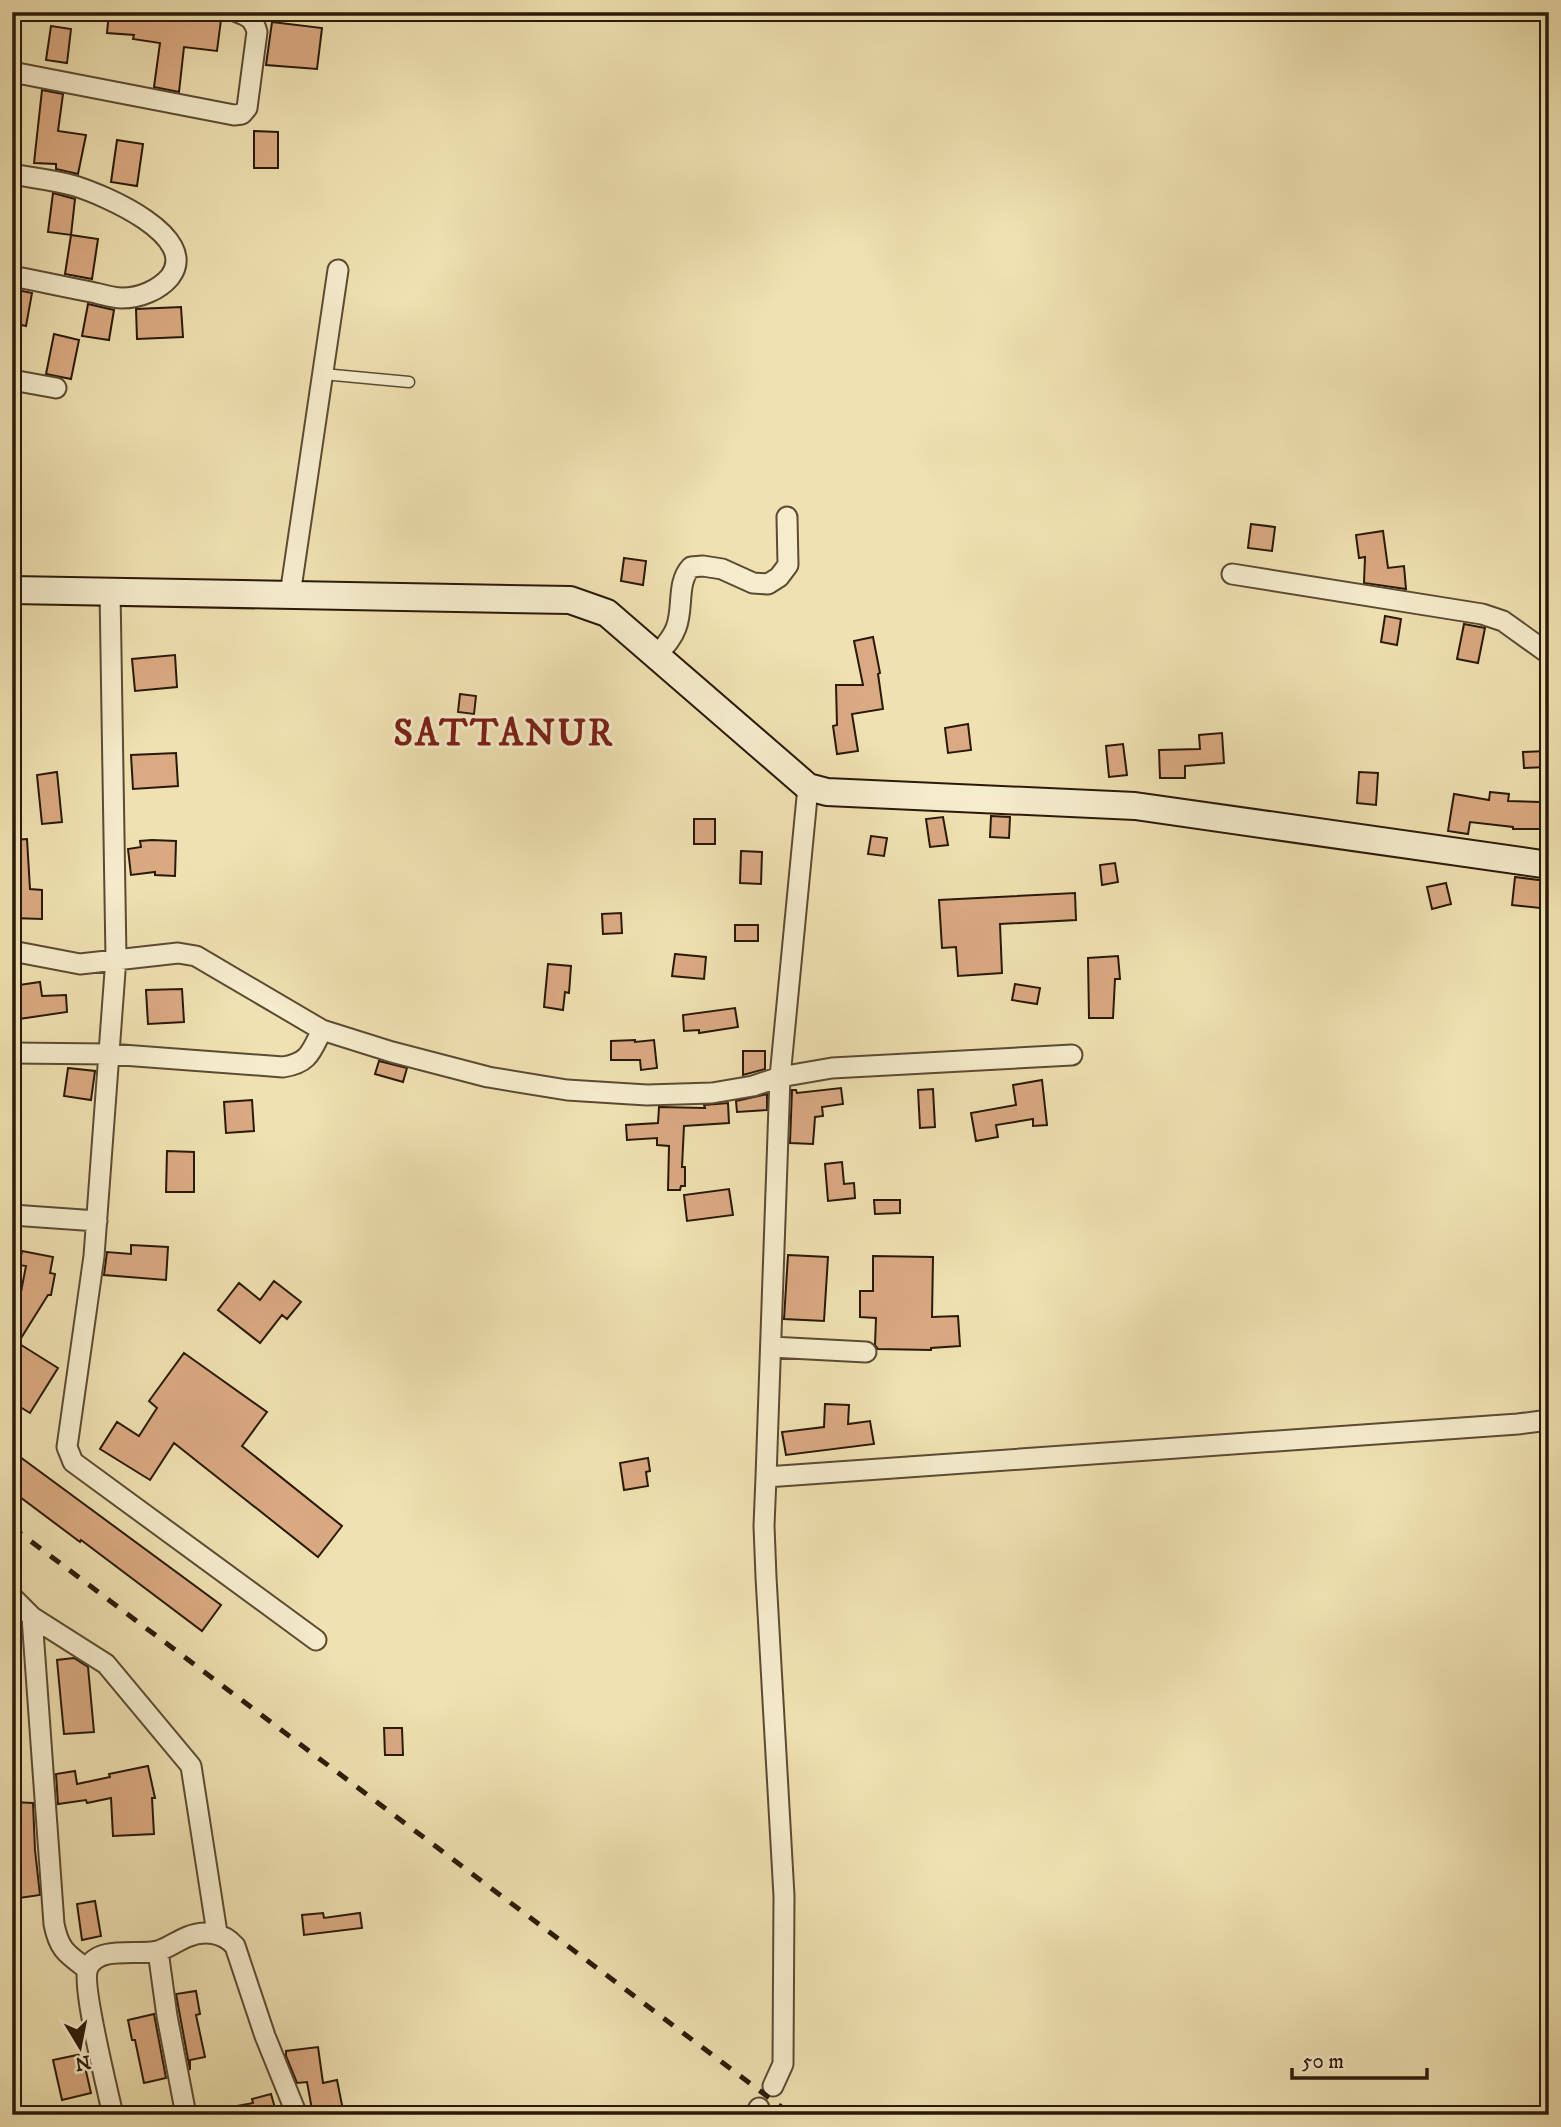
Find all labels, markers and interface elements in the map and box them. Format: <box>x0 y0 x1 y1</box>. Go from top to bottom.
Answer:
district label: SATTANUR <box>394 711 614 758</box>
north arrow <box>46 2011 116 2082</box>
scale bar <box>1292 2036 1426 2080</box>
text: 50 m <box>1302 2049 1344 2075</box>
text: N <box>73 2050 92 2075</box>

